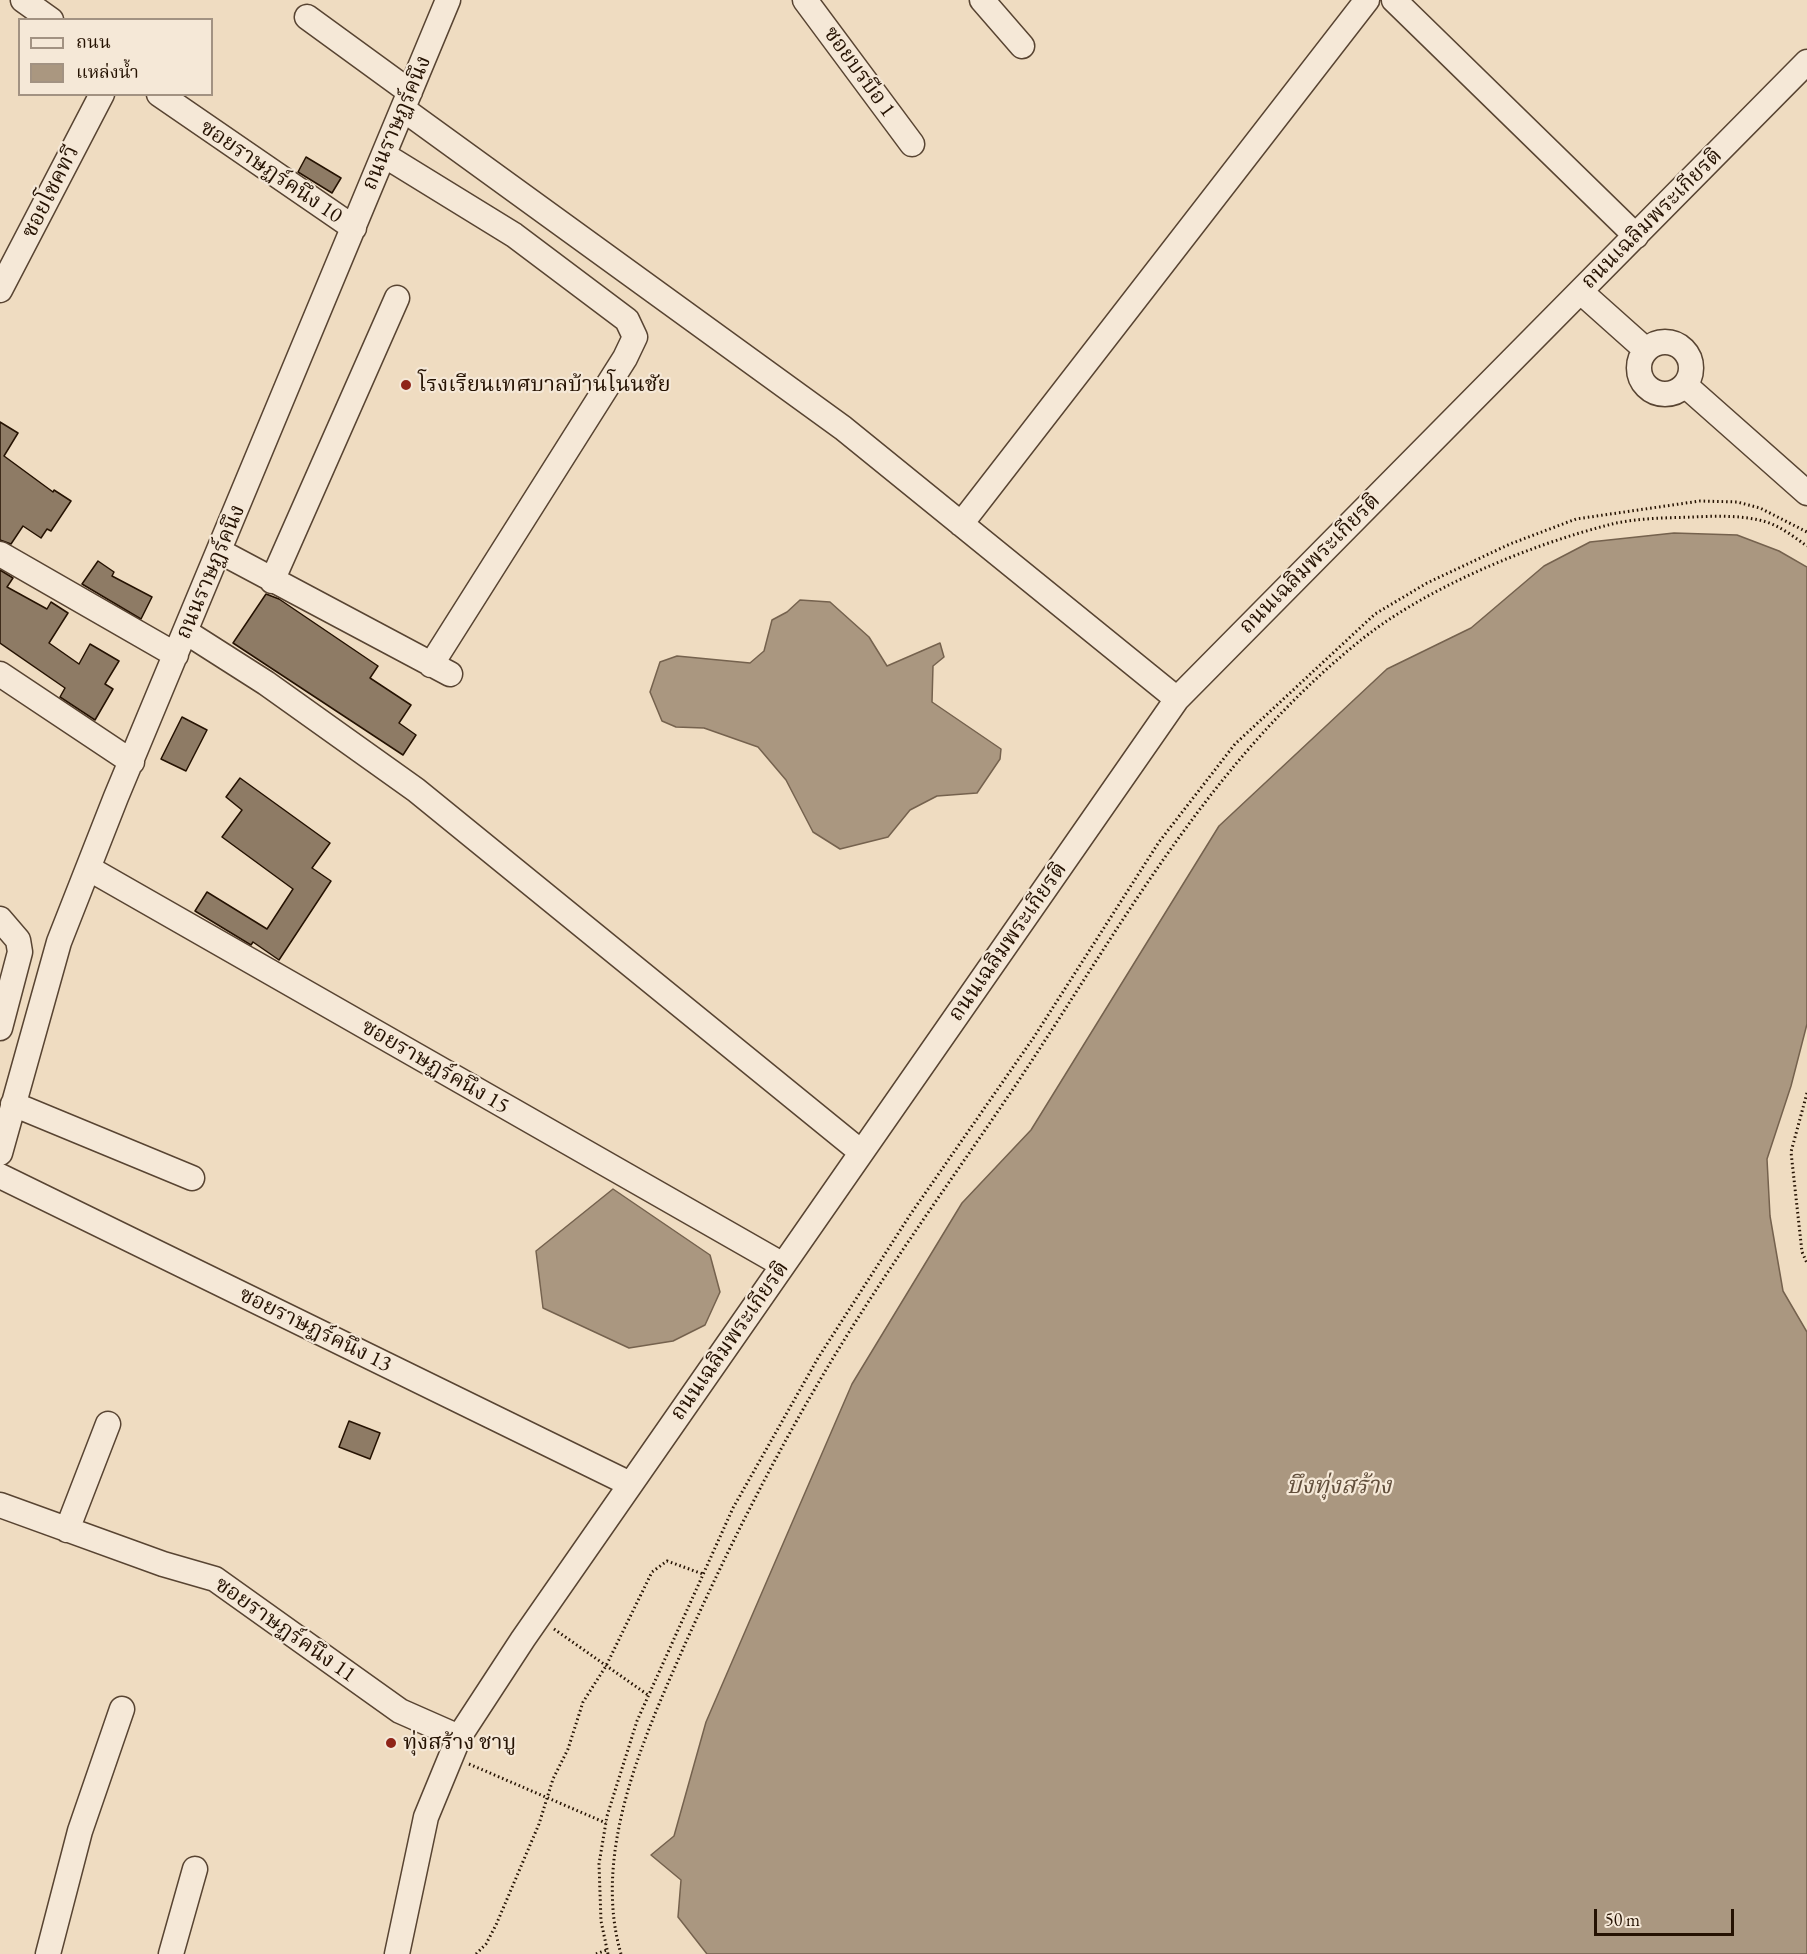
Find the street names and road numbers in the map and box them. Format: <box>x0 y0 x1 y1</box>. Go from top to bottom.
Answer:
street label: ซอยบรบือ 1 <box>817 22 901 122</box>
street label: ถนนราษฏร์คนึง <box>357 52 437 194</box>
street label: ซอยราษฏร์คนึง 10 <box>195 115 347 229</box>
street label: ซอยโชคทวี <box>17 141 85 243</box>
street label: ถนนเฉลิมพระเกียรติ <box>1576 143 1728 295</box>
street label: ถนนเฉลิมพระเกียรติ <box>1234 488 1386 640</box>
street label: ถนนราษฏร์คนึง <box>171 501 251 643</box>
street label: ถนนเฉลิมพระเกียรติ <box>943 857 1073 1027</box>
street label: ซอยราษฏร์คนึง 15 <box>356 1014 514 1120</box>
street label: ถนนเฉลิมพระเกียรติ <box>665 1256 795 1426</box>
street label: ซอยราษฏร์คนึง 13 <box>234 1282 396 1378</box>
street label: ซอยราษฏร์คนึง 11 <box>209 1571 361 1689</box>

